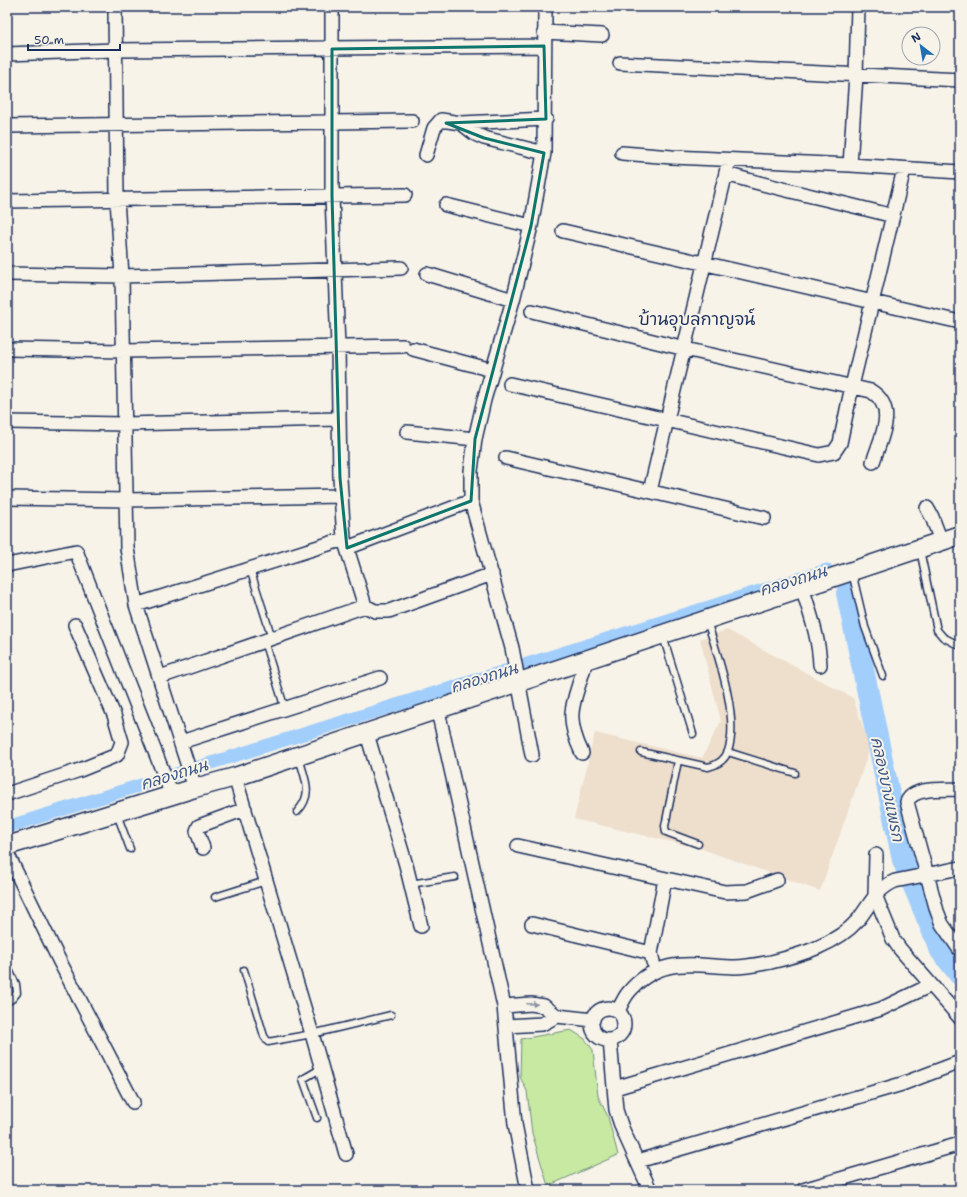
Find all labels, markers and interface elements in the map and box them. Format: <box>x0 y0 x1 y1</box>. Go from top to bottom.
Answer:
scale bar <box>28 26 120 52</box>
north arrow <box>901 26 941 66</box>
text: N <box>909 29 924 47</box>
text: 50 m <box>34 32 64 48</box>
district label: บ้านอุบลกาญจน์ <box>639 308 756 332</box>
water label: คลองถนน <box>757 560 830 601</box>
water label: คลองถนน <box>448 657 521 698</box>
water label: คลองบางแพรก <box>866 735 909 844</box>
water label: คลองถนน <box>138 754 211 795</box>
one-way arrow <box>526 1001 538 1008</box>

